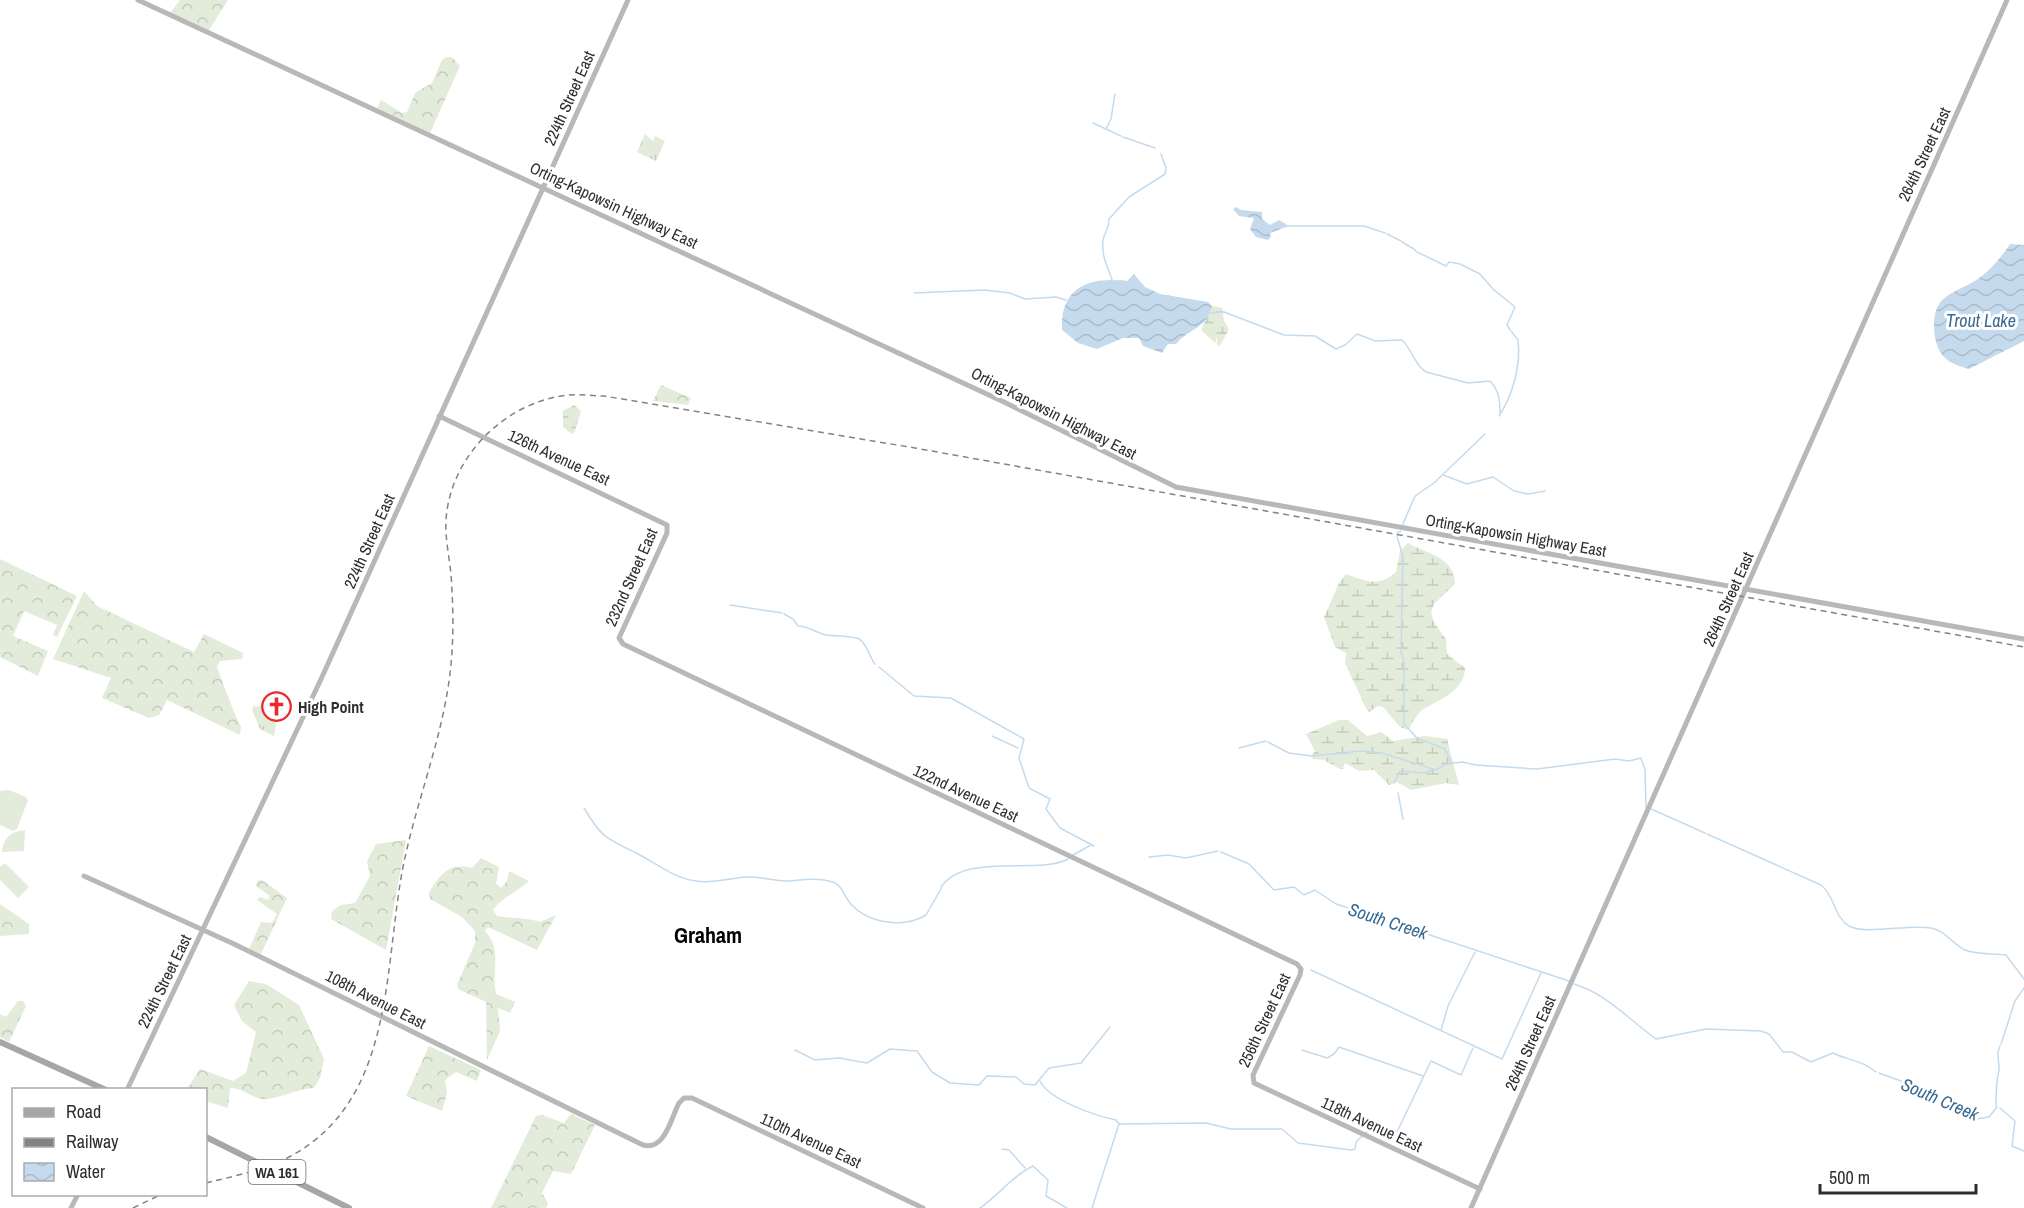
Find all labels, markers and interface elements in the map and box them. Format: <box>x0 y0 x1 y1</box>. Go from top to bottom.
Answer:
street label: 224th Street East <box>538 47 600 149</box>
street label: 264th Street East <box>1893 103 1956 205</box>
street label: Orting-Kapowsin Highway East <box>526 156 702 254</box>
water label: Trout Lake <box>1946 308 2016 333</box>
street label: Orting-Kapowsin Highway East <box>967 362 1141 465</box>
street label: 126th Avenue East <box>505 424 614 490</box>
street label: 224th Street East <box>338 490 400 592</box>
street label: Orting-Kapowsin Highway East <box>1424 508 1608 562</box>
street label: 232nd Street East <box>600 524 663 629</box>
street label: 264th Street East <box>1697 548 1759 650</box>
church icon: High Point <box>261 691 293 723</box>
place label: High Point <box>298 696 364 718</box>
street label: 122nd Avenue East <box>910 759 1022 827</box>
water label: South Creek <box>1345 896 1431 946</box>
district label: Graham <box>674 920 742 950</box>
street label: 224th Street East <box>132 930 196 1031</box>
street label: 108th Avenue East <box>322 964 430 1034</box>
street label: 256th Street East <box>1233 969 1296 1071</box>
street label: 264th Street East <box>1499 992 1561 1094</box>
water label: South Creek <box>1897 1071 1983 1127</box>
legend <box>12 1088 207 1196</box>
street label: 118th Avenue East <box>1318 1091 1426 1157</box>
text: Road <box>66 1099 101 1124</box>
street label: 110th Avenue East <box>757 1107 865 1173</box>
text: Railway <box>66 1129 119 1154</box>
scale bar <box>1820 1157 1976 1195</box>
text: Water <box>66 1159 105 1184</box>
road number: WA 161 <box>248 1160 306 1184</box>
text: 500 m <box>1829 1165 1870 1190</box>

